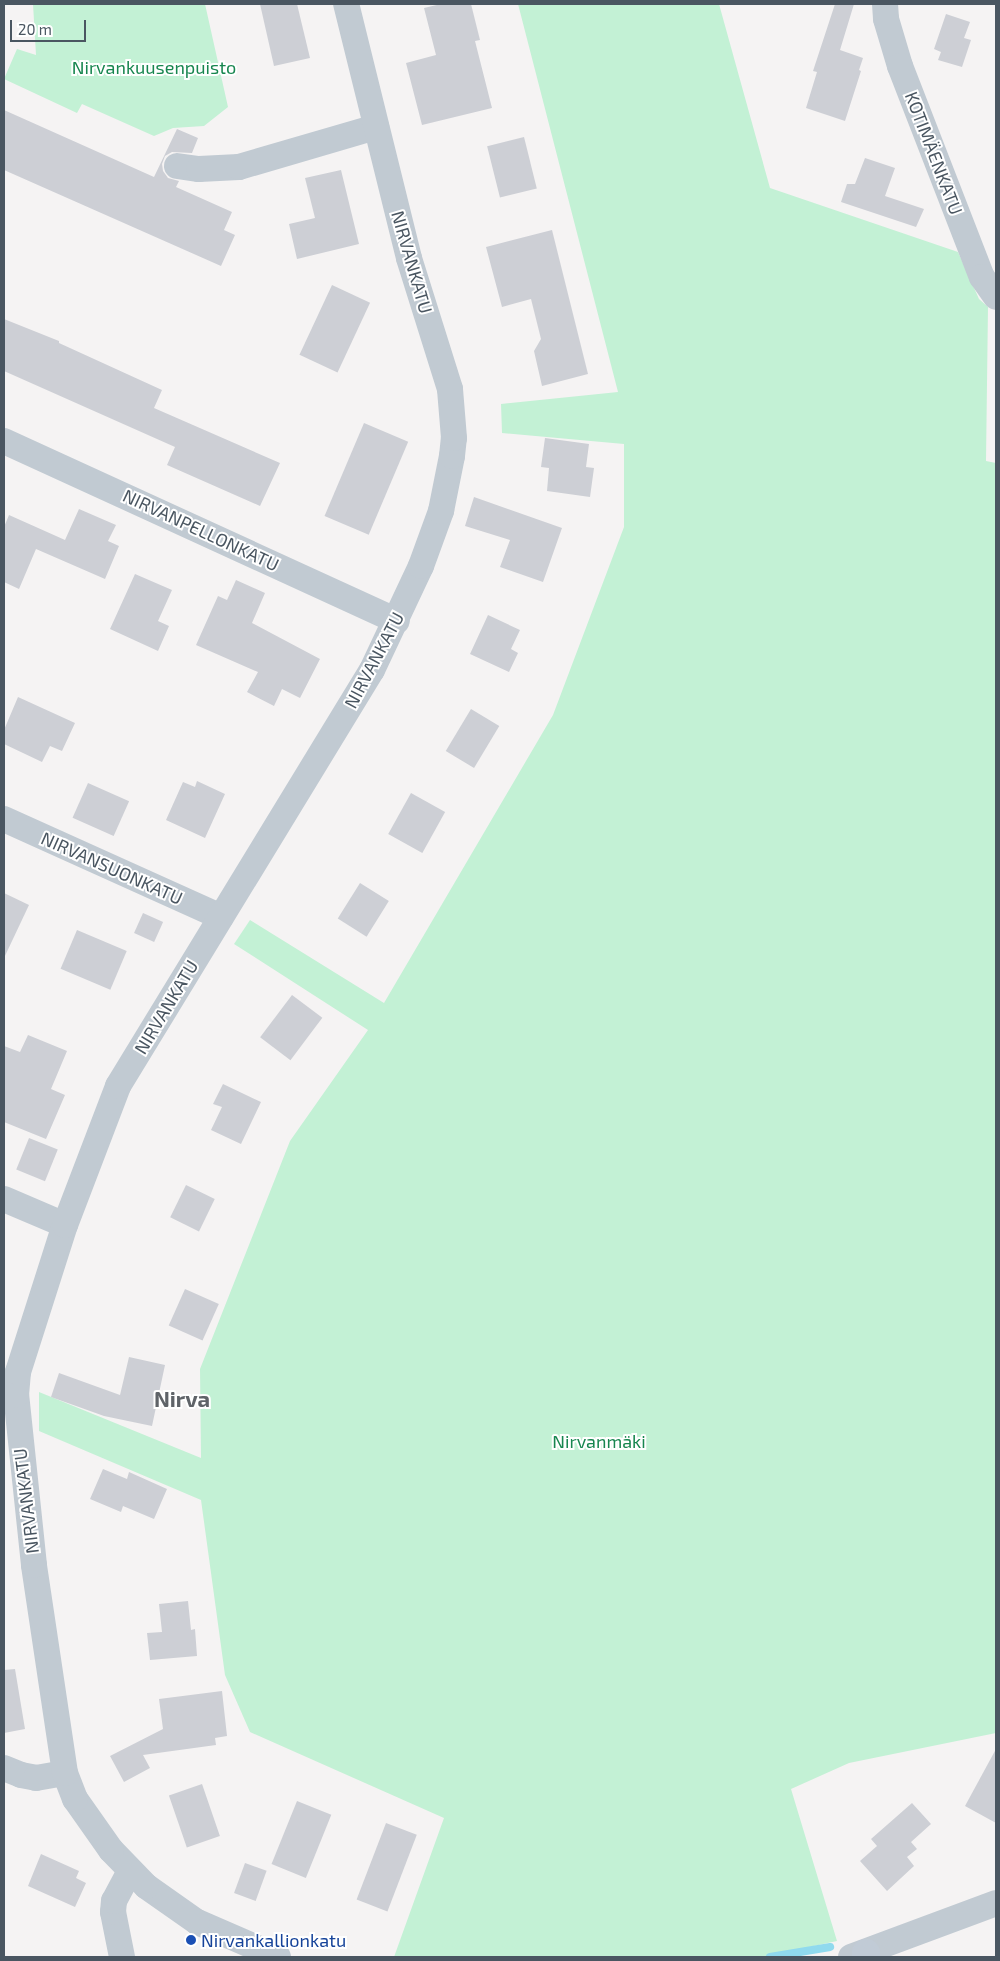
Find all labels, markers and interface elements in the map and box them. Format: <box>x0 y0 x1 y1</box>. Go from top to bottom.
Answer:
scale bar <box>12 10 89 42</box>
text: 20 m <box>18 20 52 38</box>
park label: Nirvankuusenpuisto <box>72 56 236 78</box>
street label: KOTIMÄENKATU <box>901 88 967 218</box>
street label: NIRVANKATU <box>387 208 437 316</box>
street label: NIRVANPELLONKATU <box>120 484 282 576</box>
street label: NIRVANKATU <box>340 608 408 712</box>
street label: NIRVANSUONKATU <box>38 827 186 909</box>
street label: NIRVANKATU <box>129 956 203 1058</box>
district label: Nirva <box>154 1386 210 1412</box>
park label: Nirvanmäki <box>552 1430 646 1452</box>
street label: NIRVANKATU <box>9 1447 43 1555</box>
place label: Nirvankallionkatu <box>201 1929 346 1951</box>
marker: Nirvankallionkatu <box>185 1934 197 1946</box>

